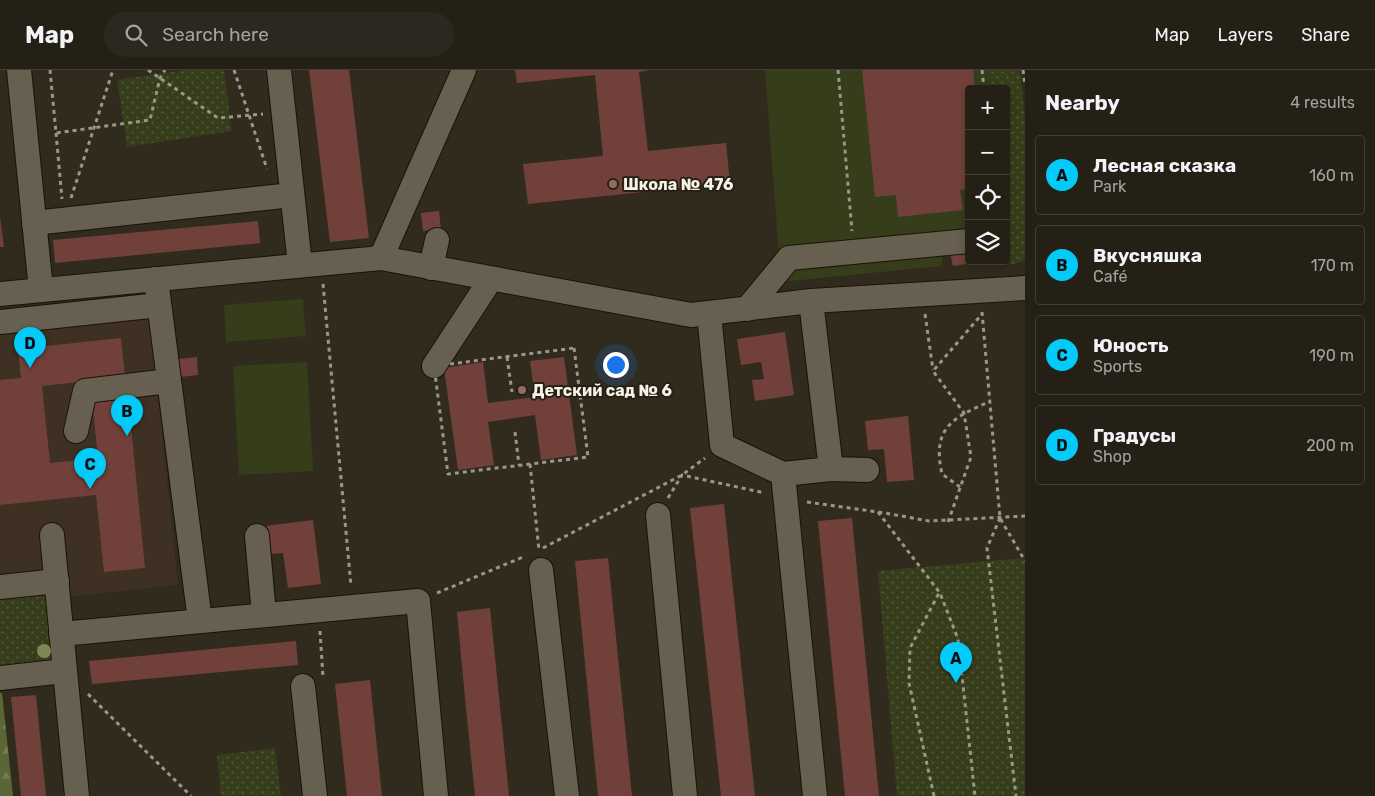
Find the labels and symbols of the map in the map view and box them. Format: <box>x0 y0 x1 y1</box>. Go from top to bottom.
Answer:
place label: Школа № 476 <box>623 175 733 194</box>
marker: Школа № 476 <box>607 178 619 190</box>
pin: D <box>14 327 46 368</box>
your location <box>603 352 629 378</box>
place label: Детский сад № 6 <box>532 381 672 400</box>
marker: Детский сад № 6 <box>516 384 528 396</box>
pin: B <box>111 395 143 436</box>
pin: C <box>74 448 106 489</box>
pin: A <box>940 642 972 683</box>

